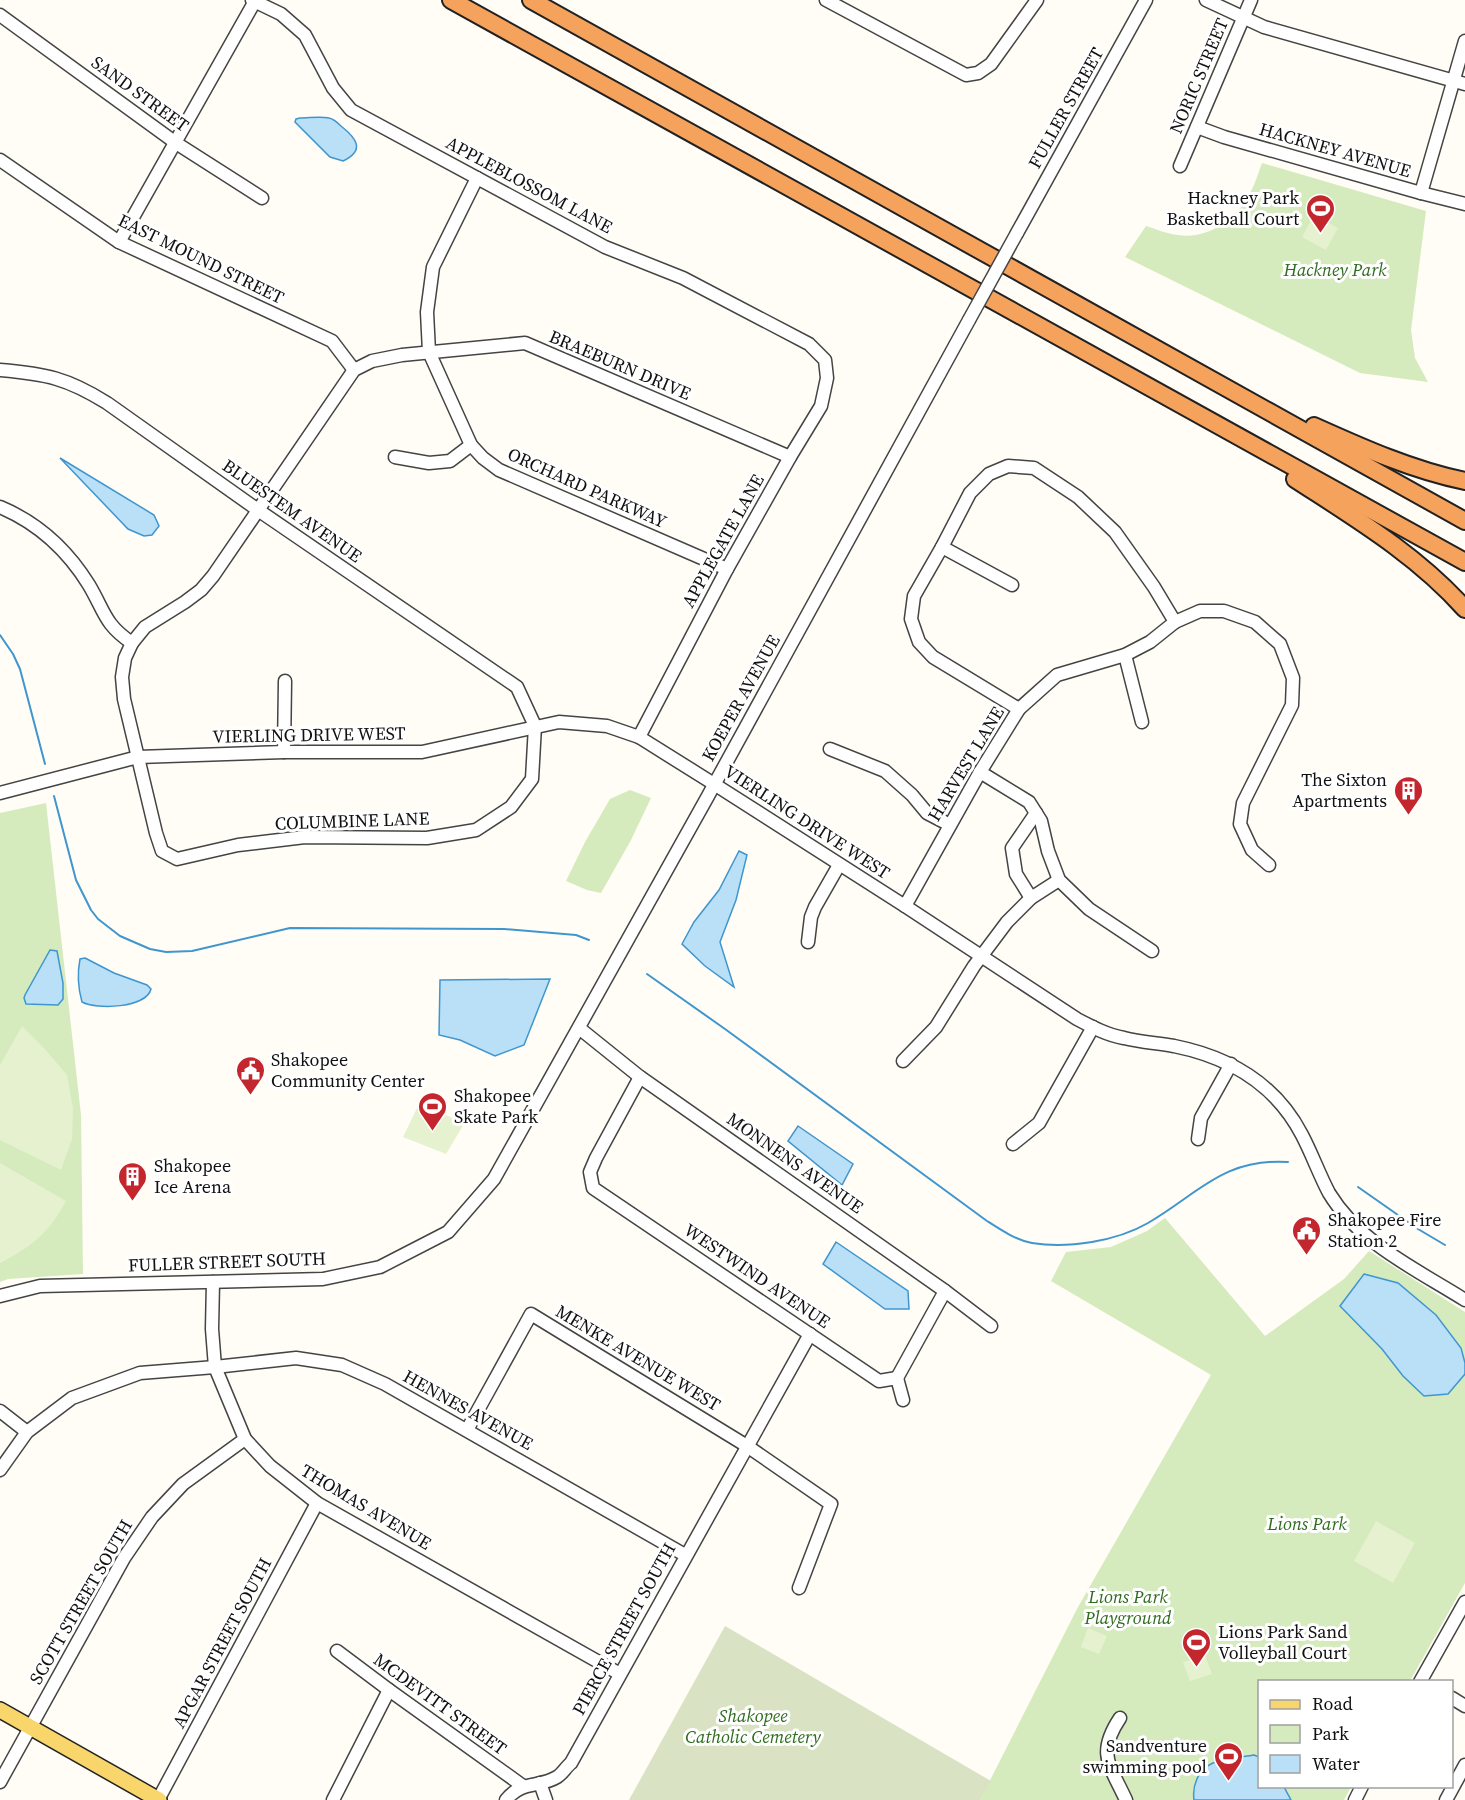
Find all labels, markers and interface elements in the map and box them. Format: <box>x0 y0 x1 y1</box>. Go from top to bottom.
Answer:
street label: NORIC STREET <box>1163 14 1234 137</box>
street label: FULLER STREET <box>1022 43 1109 173</box>
street label: SAND STREET <box>86 50 194 138</box>
street label: HACKNEY AVENUE <box>1256 116 1414 183</box>
street label: APPLEBLOSSOM LANE <box>442 130 617 239</box>
place label: Hackney Park Basketball Court <box>1167 185 1299 231</box>
sports icon: Hackney Park Basketball Court <box>1304 192 1336 234</box>
street label: EAST MOUND STREET <box>114 207 289 310</box>
park label: Hackney Park <box>1283 257 1387 282</box>
street label: BRAEBURN DRIVE <box>545 323 695 406</box>
street label: ORCHARD PARKWAY <box>504 441 671 534</box>
street label: BLUESTEM AVENUE <box>218 453 367 568</box>
street label: APPLEGATE LANE <box>675 469 770 612</box>
street label: KOEPER AVENUE <box>695 630 786 766</box>
street label: HARVEST LANE <box>921 702 1010 826</box>
street label: VIERLING DRIVE WEST <box>212 720 406 749</box>
street label: VIERLING DRIVE WEST <box>719 759 895 885</box>
place label: The Sixton Apartments <box>1292 767 1387 813</box>
building icon: The Sixton Apartments <box>1392 774 1424 816</box>
street label: COLUMBINE LANE <box>274 805 430 836</box>
place label: Shakopee Community Center <box>271 1047 425 1093</box>
public building icon: Shakopee Community Center <box>234 1054 266 1096</box>
place label: Shakopee Skate Park <box>454 1083 538 1129</box>
sports icon: Shakopee Skate Park <box>417 1090 449 1132</box>
street label: MONNENS AVENUE <box>722 1106 869 1219</box>
place label: Shakopee Ice Arena <box>154 1153 232 1199</box>
building icon: Shakopee Ice Arena <box>117 1160 149 1202</box>
place label: Shakopee Fire Station 2 <box>1328 1207 1441 1253</box>
public building icon: Shakopee Fire Station 2 <box>1291 1214 1323 1256</box>
street label: WESTWIND AVENUE <box>679 1217 835 1334</box>
street label: FULLER STREET SOUTH <box>127 1246 327 1277</box>
street label: MENKE AVENUE WEST <box>551 1298 726 1417</box>
street label: HENNES AVENUE <box>399 1363 538 1456</box>
street label: THOMAS AVENUE <box>296 1458 436 1555</box>
park label: Lions Park <box>1266 1511 1347 1536</box>
street label: SCOTT STREET SOUTH <box>23 1515 138 1689</box>
street label: PIERCE STREET SOUTH <box>566 1538 681 1719</box>
street label: APGAR STREET SOUTH <box>166 1553 277 1732</box>
park label: Lions Park Playground <box>1084 1584 1172 1630</box>
place label: Lions Park Sand Volleyball Court <box>1218 1619 1347 1665</box>
sports icon: Lions Park Sand Volleyball Court <box>1181 1626 1213 1668</box>
street label: MCDEVITT STREET <box>369 1647 512 1760</box>
legend <box>1258 1680 1453 1788</box>
text: Road <box>1312 1691 1353 1716</box>
park label: Shakopee Catholic Cemetery <box>685 1703 821 1749</box>
text: Park <box>1312 1721 1349 1746</box>
place label: Sandventure swimming pool <box>1082 1733 1207 1779</box>
sports icon: Sandventure swimming pool <box>1212 1740 1244 1782</box>
text: Water <box>1312 1751 1360 1776</box>

